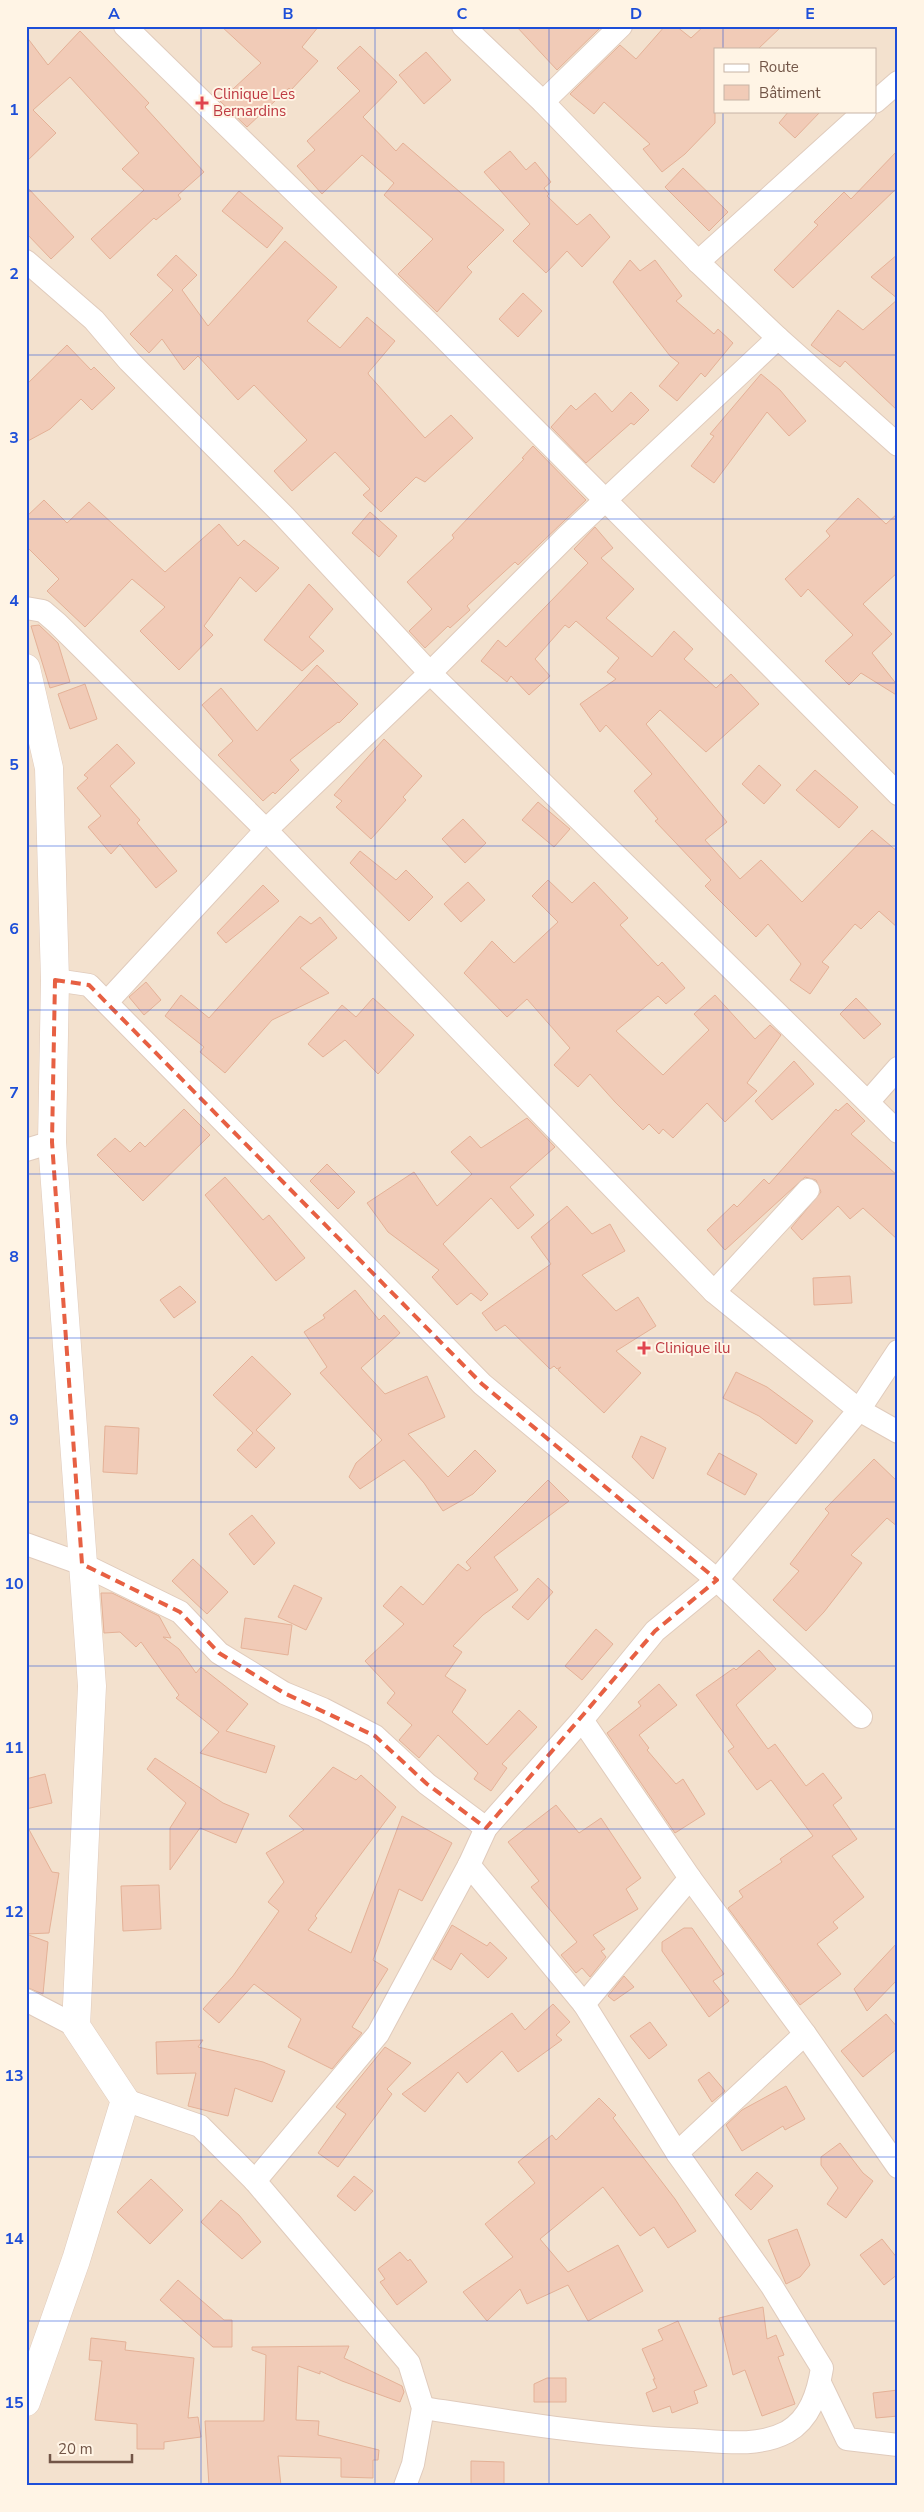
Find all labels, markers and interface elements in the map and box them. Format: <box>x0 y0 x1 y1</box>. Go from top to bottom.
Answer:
text: A <box>108 3 120 25</box>
text: B <box>282 3 294 25</box>
text: C <box>457 3 468 25</box>
text: D <box>630 3 642 25</box>
text: E <box>805 3 815 25</box>
legend <box>714 48 876 112</box>
text: Route <box>759 57 799 77</box>
text: Bâtiment <box>759 83 821 103</box>
place label: Clinique Les Bernardins <box>213 84 295 121</box>
marker: Clinique Les Bernardins <box>195 96 209 110</box>
text: 1 <box>9 99 19 121</box>
text: 2 <box>9 263 19 285</box>
text: 3 <box>9 427 19 449</box>
text: 4 <box>9 590 19 612</box>
text: 5 <box>9 754 19 776</box>
text: 6 <box>9 918 19 940</box>
text: 7 <box>9 1082 19 1104</box>
text: 8 <box>9 1246 19 1268</box>
place label: Clinique ilu <box>655 1338 730 1358</box>
marker: Clinique ilu <box>637 1341 651 1355</box>
text: 9 <box>9 1409 19 1431</box>
text: 10 <box>4 1573 24 1595</box>
text: 11 <box>4 1737 24 1759</box>
text: 12 <box>4 1901 24 1923</box>
text: 13 <box>4 2065 24 2087</box>
text: 14 <box>4 2228 24 2250</box>
text: 15 <box>4 2392 24 2414</box>
scale bar <box>50 2432 132 2464</box>
text: 20 m <box>58 2439 93 2459</box>

